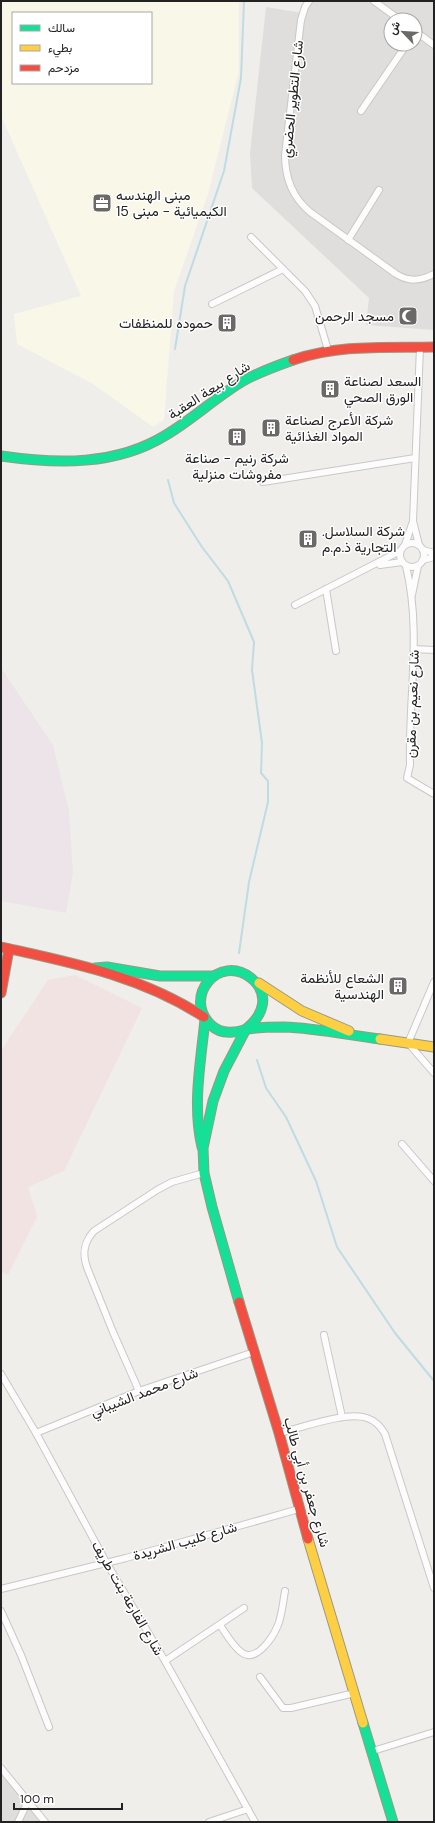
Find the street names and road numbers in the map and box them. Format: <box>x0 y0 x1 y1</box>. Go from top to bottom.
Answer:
street label: شارع التطوير الحضري <box>277 39 310 159</box>
street label: شارع بيعة العقبة <box>164 357 255 425</box>
street label: شارع نعيم بن مقرن <box>401 650 425 759</box>
street label: شارع محمد الشيباني <box>88 1363 201 1424</box>
street label: شارع جعفر بن أبي طالب <box>277 1415 334 1550</box>
street label: شارع كليب الشريدة <box>131 1518 240 1566</box>
street label: شارع الفارعة بنت طريف <box>86 1538 168 1659</box>

